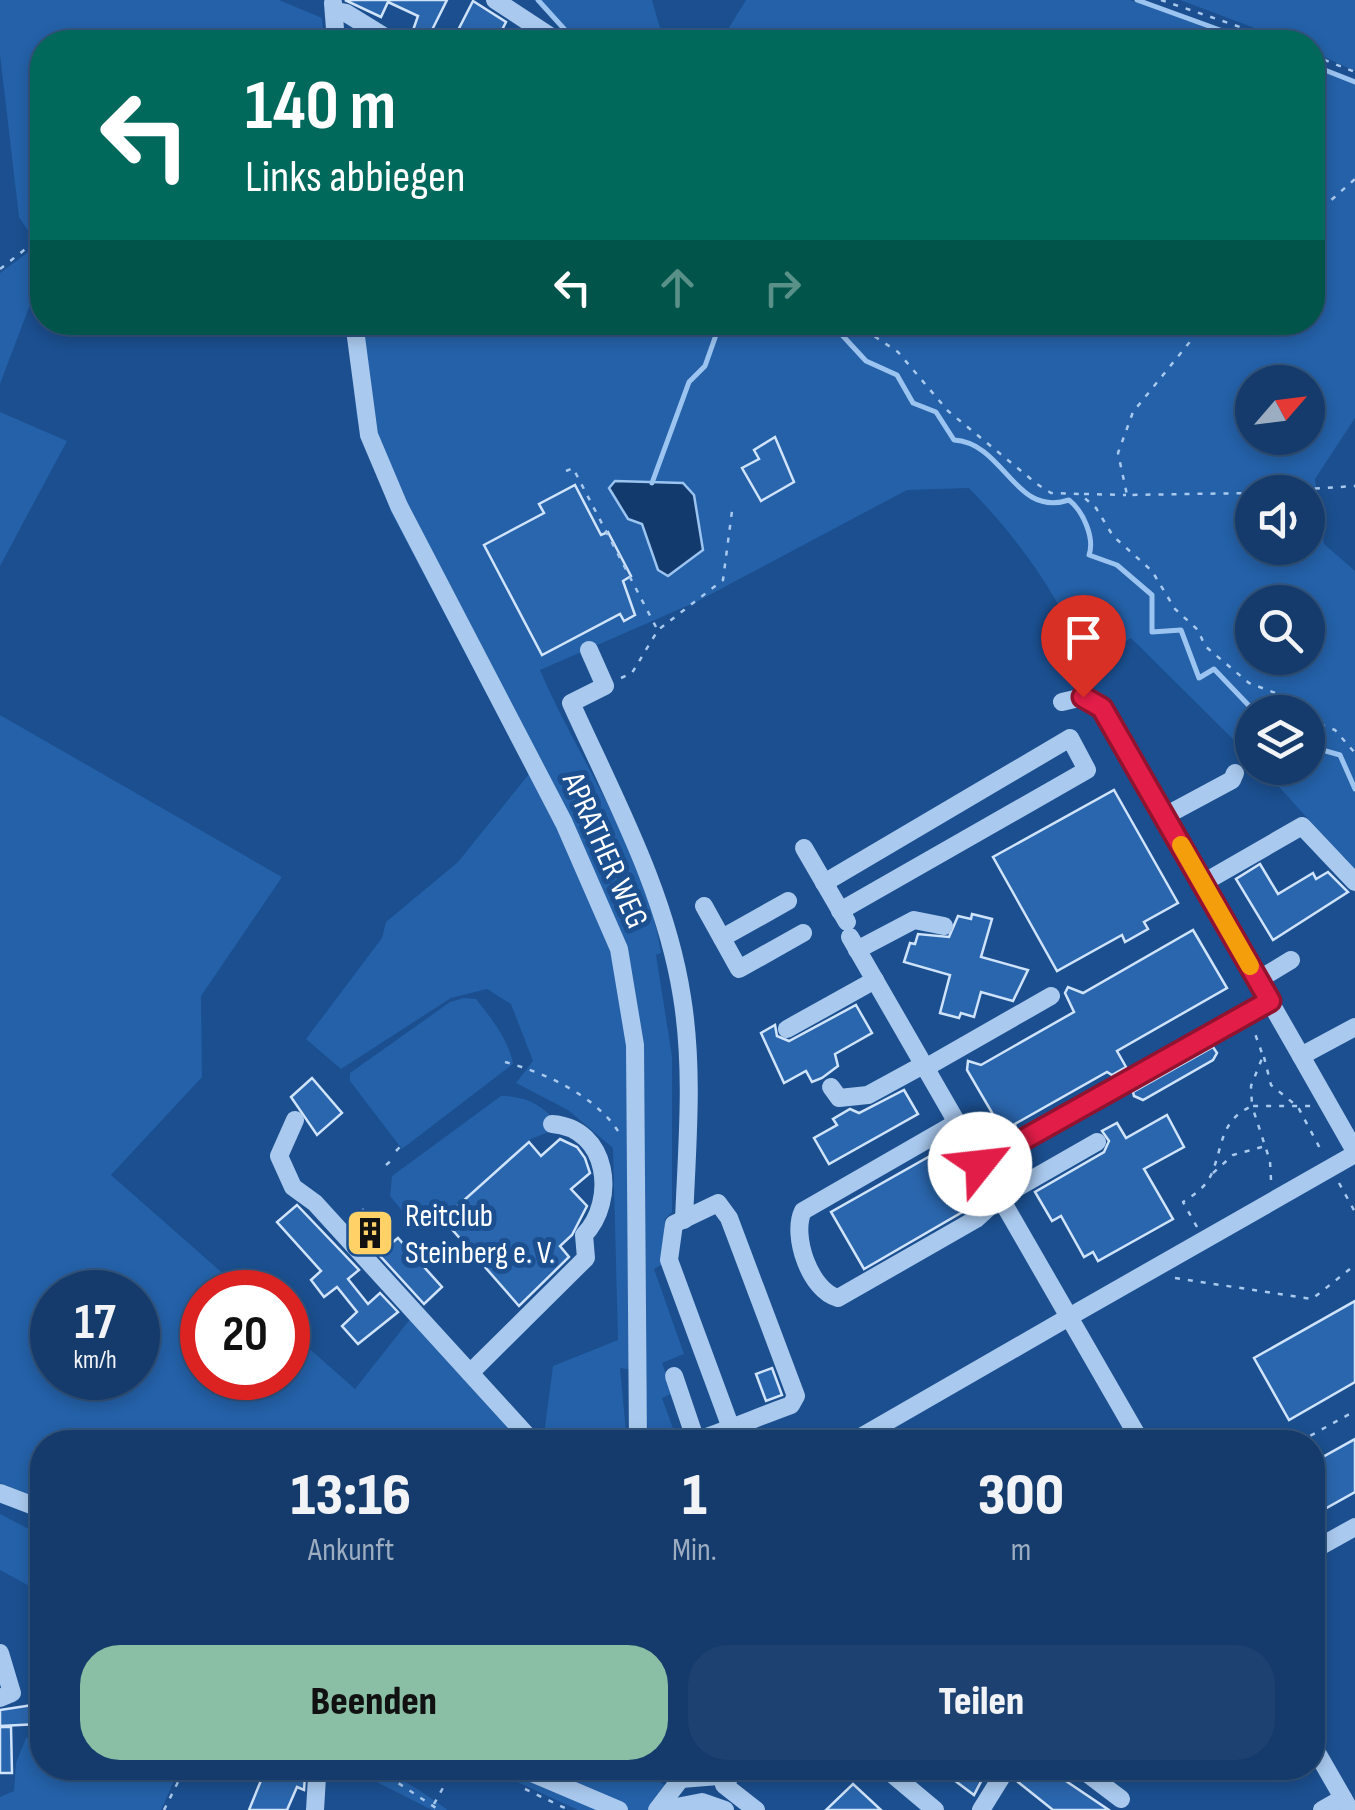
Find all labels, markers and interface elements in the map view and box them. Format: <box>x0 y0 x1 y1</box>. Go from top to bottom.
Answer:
text: 140 m <box>245 65 396 149</box>
icon: left <box>80 70 210 200</box>
text: Links abbiegen <box>245 150 465 205</box>
icon: left <box>545 260 600 315</box>
icon: ahead <box>650 260 705 315</box>
icon: right <box>755 260 810 315</box>
north arrow <box>1235 365 1325 455</box>
map controls <box>1235 365 1325 785</box>
button: sound <box>1235 475 1325 565</box>
button: search <box>1235 585 1325 675</box>
pin <box>1041 595 1126 698</box>
icon: arrive <box>1056 610 1111 665</box>
button: layers <box>1235 695 1325 785</box>
street label: APRATHER WEG <box>553 766 656 934</box>
position arrow <box>928 1112 1032 1216</box>
place label: Reitclub Steinberg e. V. <box>405 1197 555 1273</box>
building icon: Reitclub Steinberg e. V. <box>344 1207 396 1259</box>
speed limit sign: 20 <box>180 1270 310 1400</box>
text: 17 <box>74 1293 116 1353</box>
text: km/h <box>73 1345 117 1376</box>
text: 13:16 <box>291 1460 411 1532</box>
text: 1 <box>682 1460 707 1532</box>
text: 300 <box>978 1460 1064 1532</box>
text: Ankunft <box>308 1531 394 1570</box>
text: Min. <box>672 1531 717 1570</box>
text: m <box>1011 1531 1031 1570</box>
button: Beenden <box>80 1645 668 1760</box>
button: Teilen <box>688 1645 1275 1760</box>

